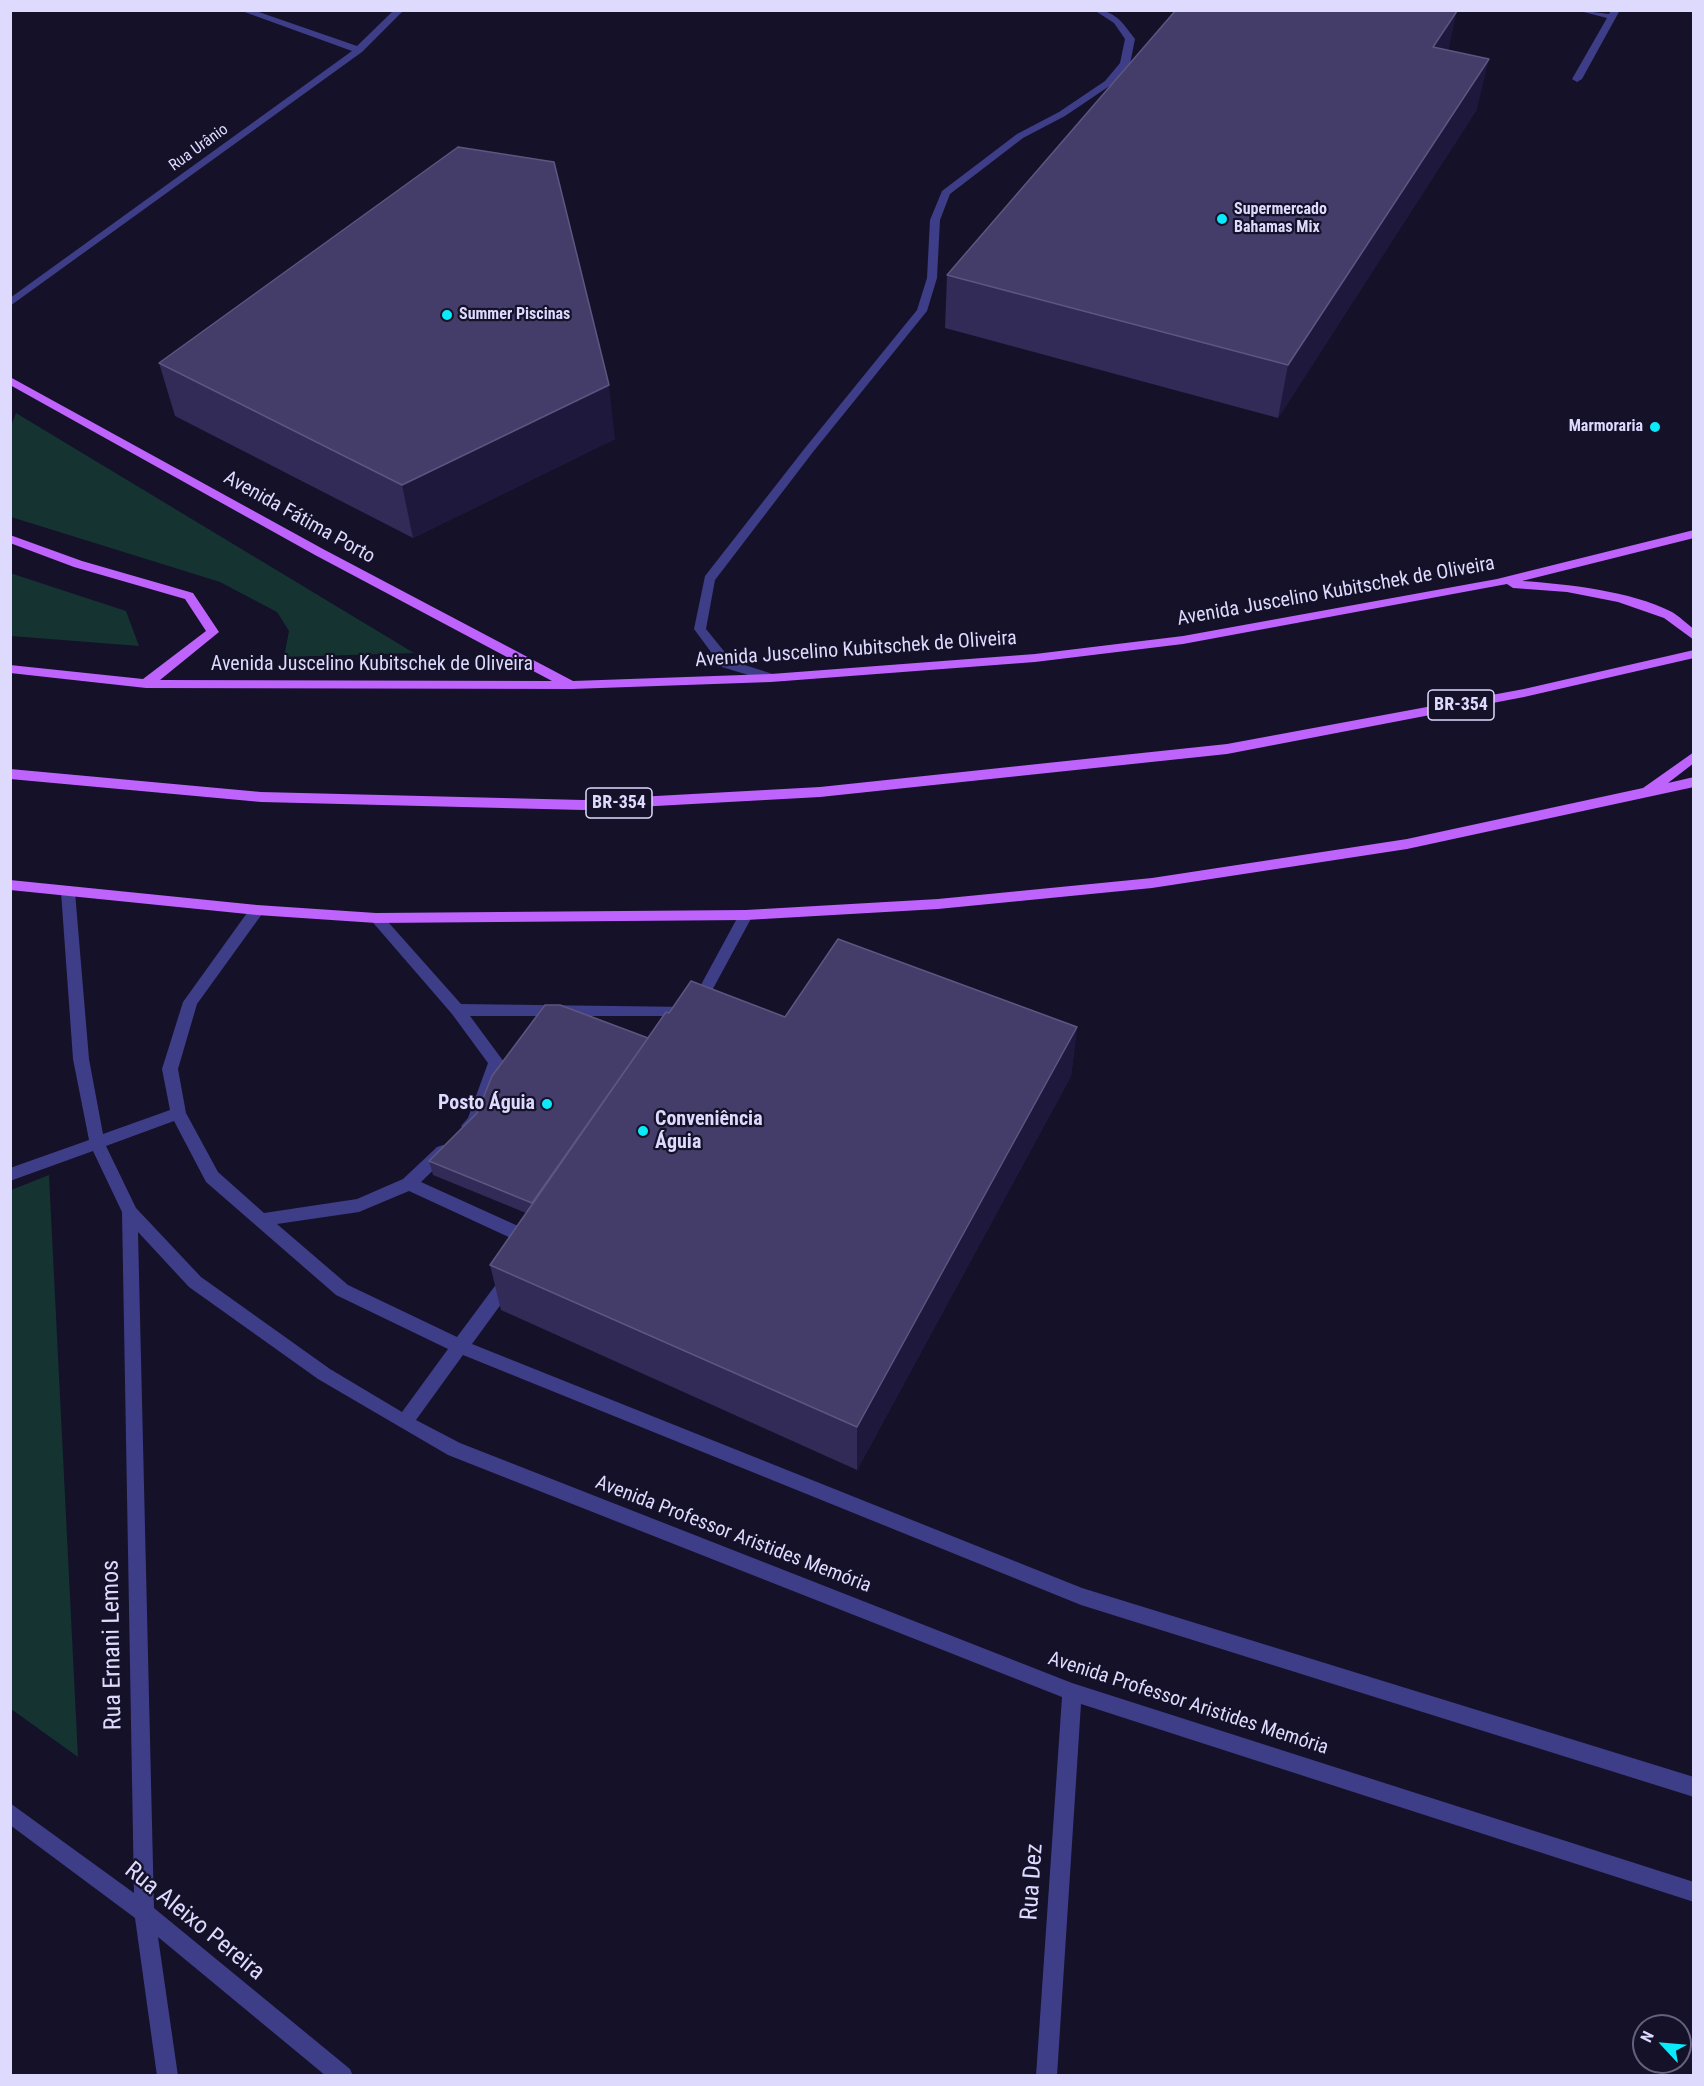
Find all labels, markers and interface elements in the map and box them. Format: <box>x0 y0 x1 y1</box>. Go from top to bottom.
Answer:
street label: Rua Urânio <box>166 120 232 176</box>
place label: Supermercado Bahamas Mix <box>1234 200 1327 238</box>
marker: Supermercado Bahamas Mix <box>1215 212 1229 226</box>
place label: Summer Piscinas <box>459 305 570 325</box>
marker: Summer Piscinas <box>440 308 454 322</box>
place label: Marmoraria <box>1569 417 1643 437</box>
marker: Marmoraria <box>1648 420 1662 434</box>
street label: Avenida Fátima Porto <box>219 466 379 570</box>
street label: Avenida Juscelino Kubitschek de Oliveira <box>1175 552 1497 632</box>
street label: Avenida Juscelino Kubitschek de Oliveira <box>694 627 1018 673</box>
street label: Avenida Juscelino Kubitschek de Oliveira <box>211 653 533 677</box>
road number: BR-354 <box>1428 690 1494 720</box>
road number: BR-354 <box>586 788 652 818</box>
place label: Posto Águia <box>438 1092 535 1116</box>
marker: Posto Águia <box>540 1097 554 1111</box>
place label: Conveniência Águia <box>655 1108 763 1155</box>
marker: Conveniência Águia <box>636 1124 650 1138</box>
street label: Avenida Professor Aristides Memória <box>592 1471 874 1599</box>
street label: Rua Ernani Lemos <box>97 1560 129 1730</box>
street label: Avenida Professor Aristides Memória <box>1045 1647 1331 1761</box>
street label: Rua Dez <box>1016 1843 1050 1921</box>
street label: Rua Aleixo Pereira <box>118 1857 270 1987</box>
north arrow <box>1632 2014 1692 2074</box>
text: N <box>1636 2028 1658 2045</box>

